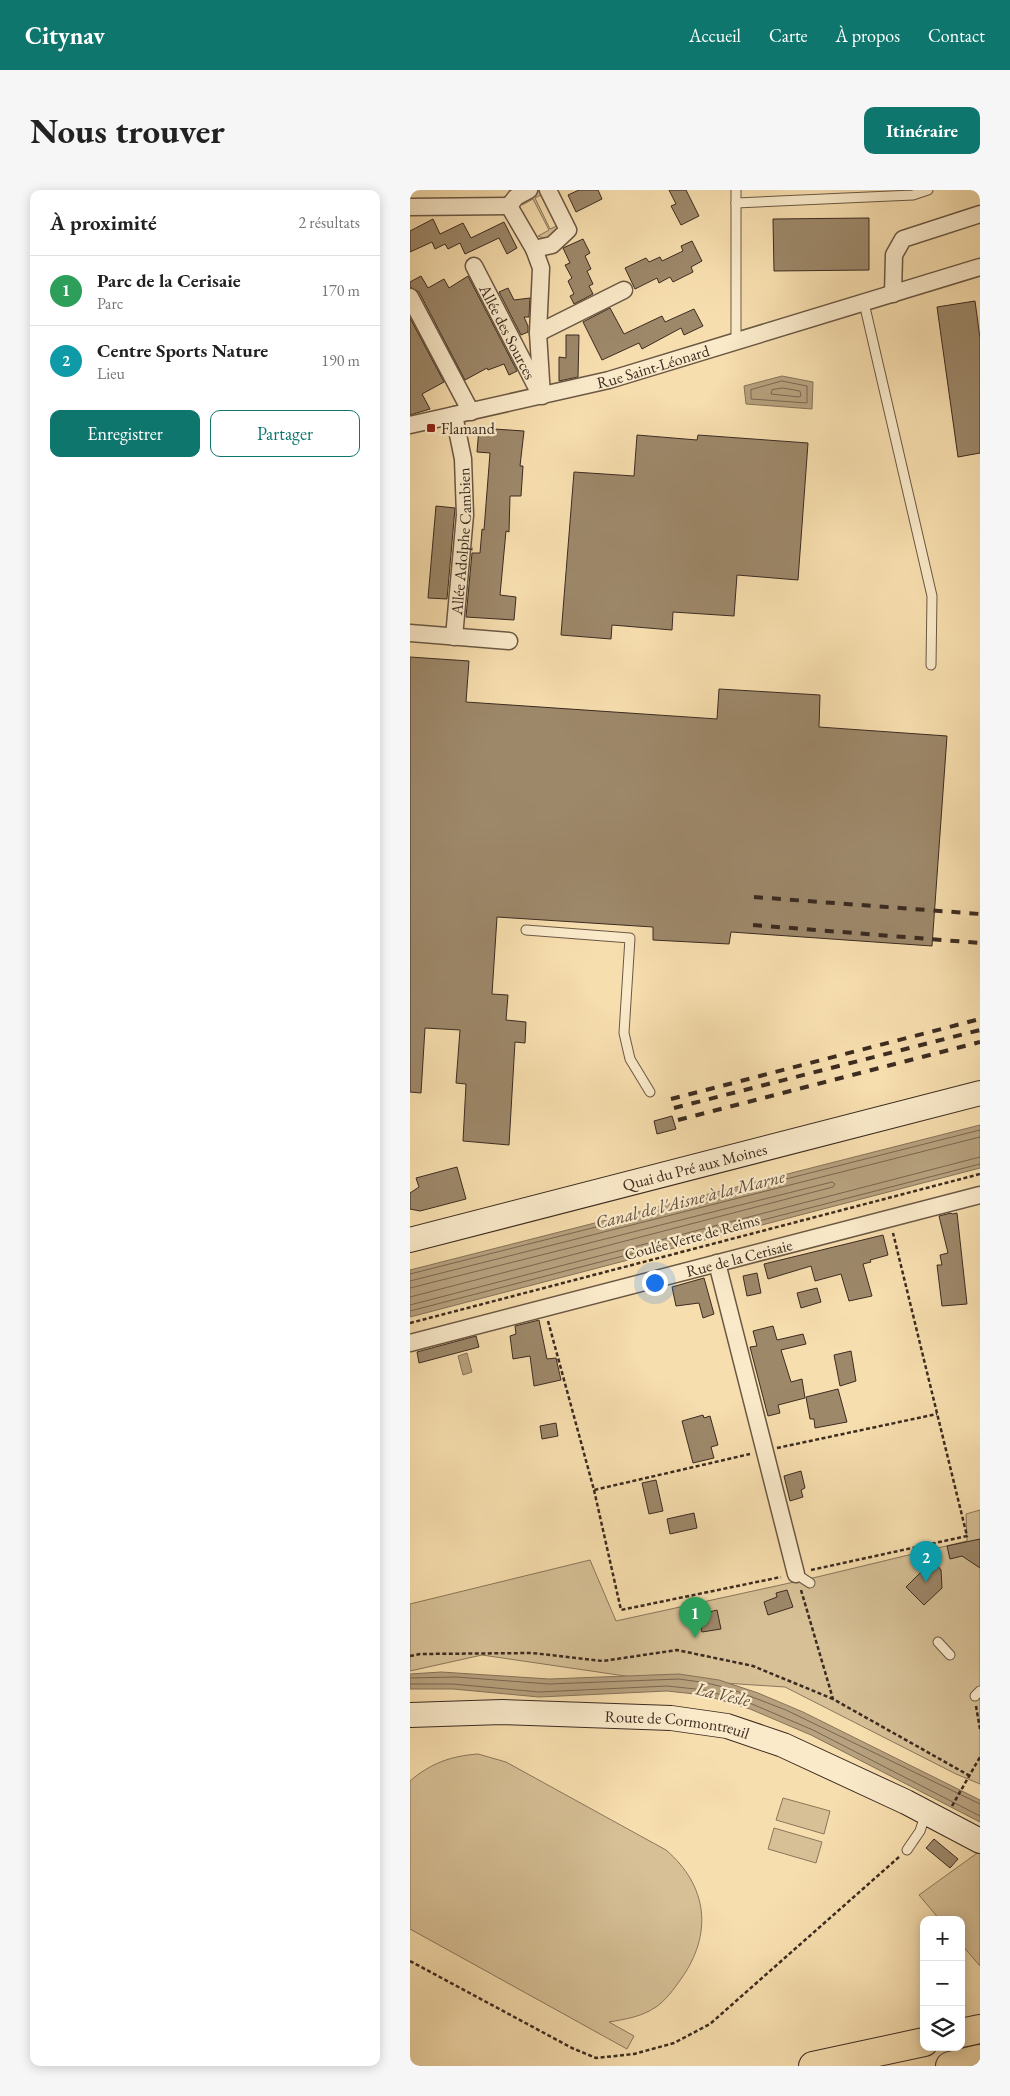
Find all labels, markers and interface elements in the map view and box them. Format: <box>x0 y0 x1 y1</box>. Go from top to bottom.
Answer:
text: Citynav <box>25 20 105 51</box>
text: Accueil <box>689 24 741 47</box>
text: Carte <box>769 24 808 47</box>
text: À propos <box>836 24 900 47</box>
text: Contact <box>928 24 985 47</box>
button: Itinéraire <box>864 107 980 154</box>
text: Nous trouver <box>30 108 225 153</box>
text: À proximité <box>50 209 157 236</box>
text: 2 résultats <box>298 212 360 233</box>
text: Parc de la Cerisaie <box>97 268 241 293</box>
text: 1 <box>62 280 70 301</box>
text: 170 m <box>321 280 360 301</box>
street label: Allée des Sources <box>474 280 541 383</box>
text: Parc <box>97 293 123 314</box>
text: Centre Sports Nature <box>97 338 268 363</box>
street label: Rue Saint-Léonard <box>595 339 713 393</box>
text: 2 <box>62 350 70 371</box>
text: 190 m <box>321 350 360 371</box>
text: Lieu <box>97 363 125 384</box>
button: Enregistrer <box>50 410 200 457</box>
button: Partager <box>210 410 360 457</box>
place label: Flamand <box>441 418 496 439</box>
marker: Flamand <box>425 422 437 434</box>
street label: Allée Adolphe Cambien <box>445 467 476 617</box>
street label: Quai du Pré aux Moines <box>620 1138 769 1195</box>
water label: Canal de l'Aisne à la Marne <box>593 1164 788 1234</box>
street label: Coulée Verte de Reims <box>622 1209 762 1265</box>
street label: Rue de la Cerisaie <box>684 1234 794 1281</box>
your location <box>642 1270 668 1296</box>
pin: 2 <box>910 1541 942 1582</box>
pin: 1 <box>679 1597 711 1638</box>
water label: La Vesle <box>692 1676 753 1712</box>
street label: Route de Cormontreuil <box>604 1705 753 1743</box>
map controls <box>920 1916 965 2051</box>
button: + <box>920 1916 965 1961</box>
button: − <box>920 1961 965 2006</box>
button: layers <box>920 2006 965 2051</box>

